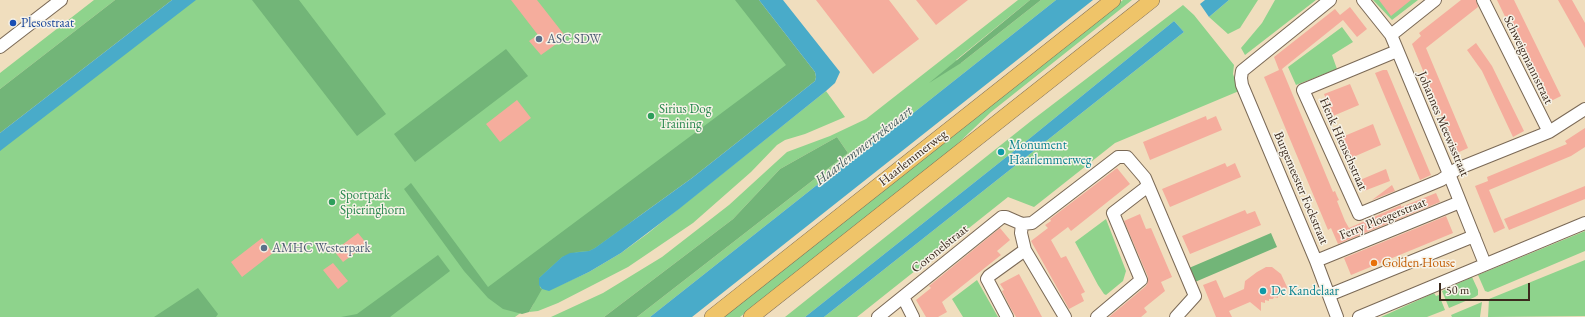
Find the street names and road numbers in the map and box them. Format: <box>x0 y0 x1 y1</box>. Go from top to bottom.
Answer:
street label: Schweigmannstraat <box>1500 13 1556 107</box>
street label: Johannes Meewisstraat <box>1414 69 1472 179</box>
street label: Henk Hienschstraat <box>1316 95 1370 193</box>
street label: Haarlemmerweg <box>876 126 950 190</box>
street label: Burgemeester Fockstraat <box>1270 129 1332 247</box>
street label: Ferry Ploegerstraat <box>1337 194 1429 244</box>
street label: Coronelstraat <box>908 221 972 277</box>

